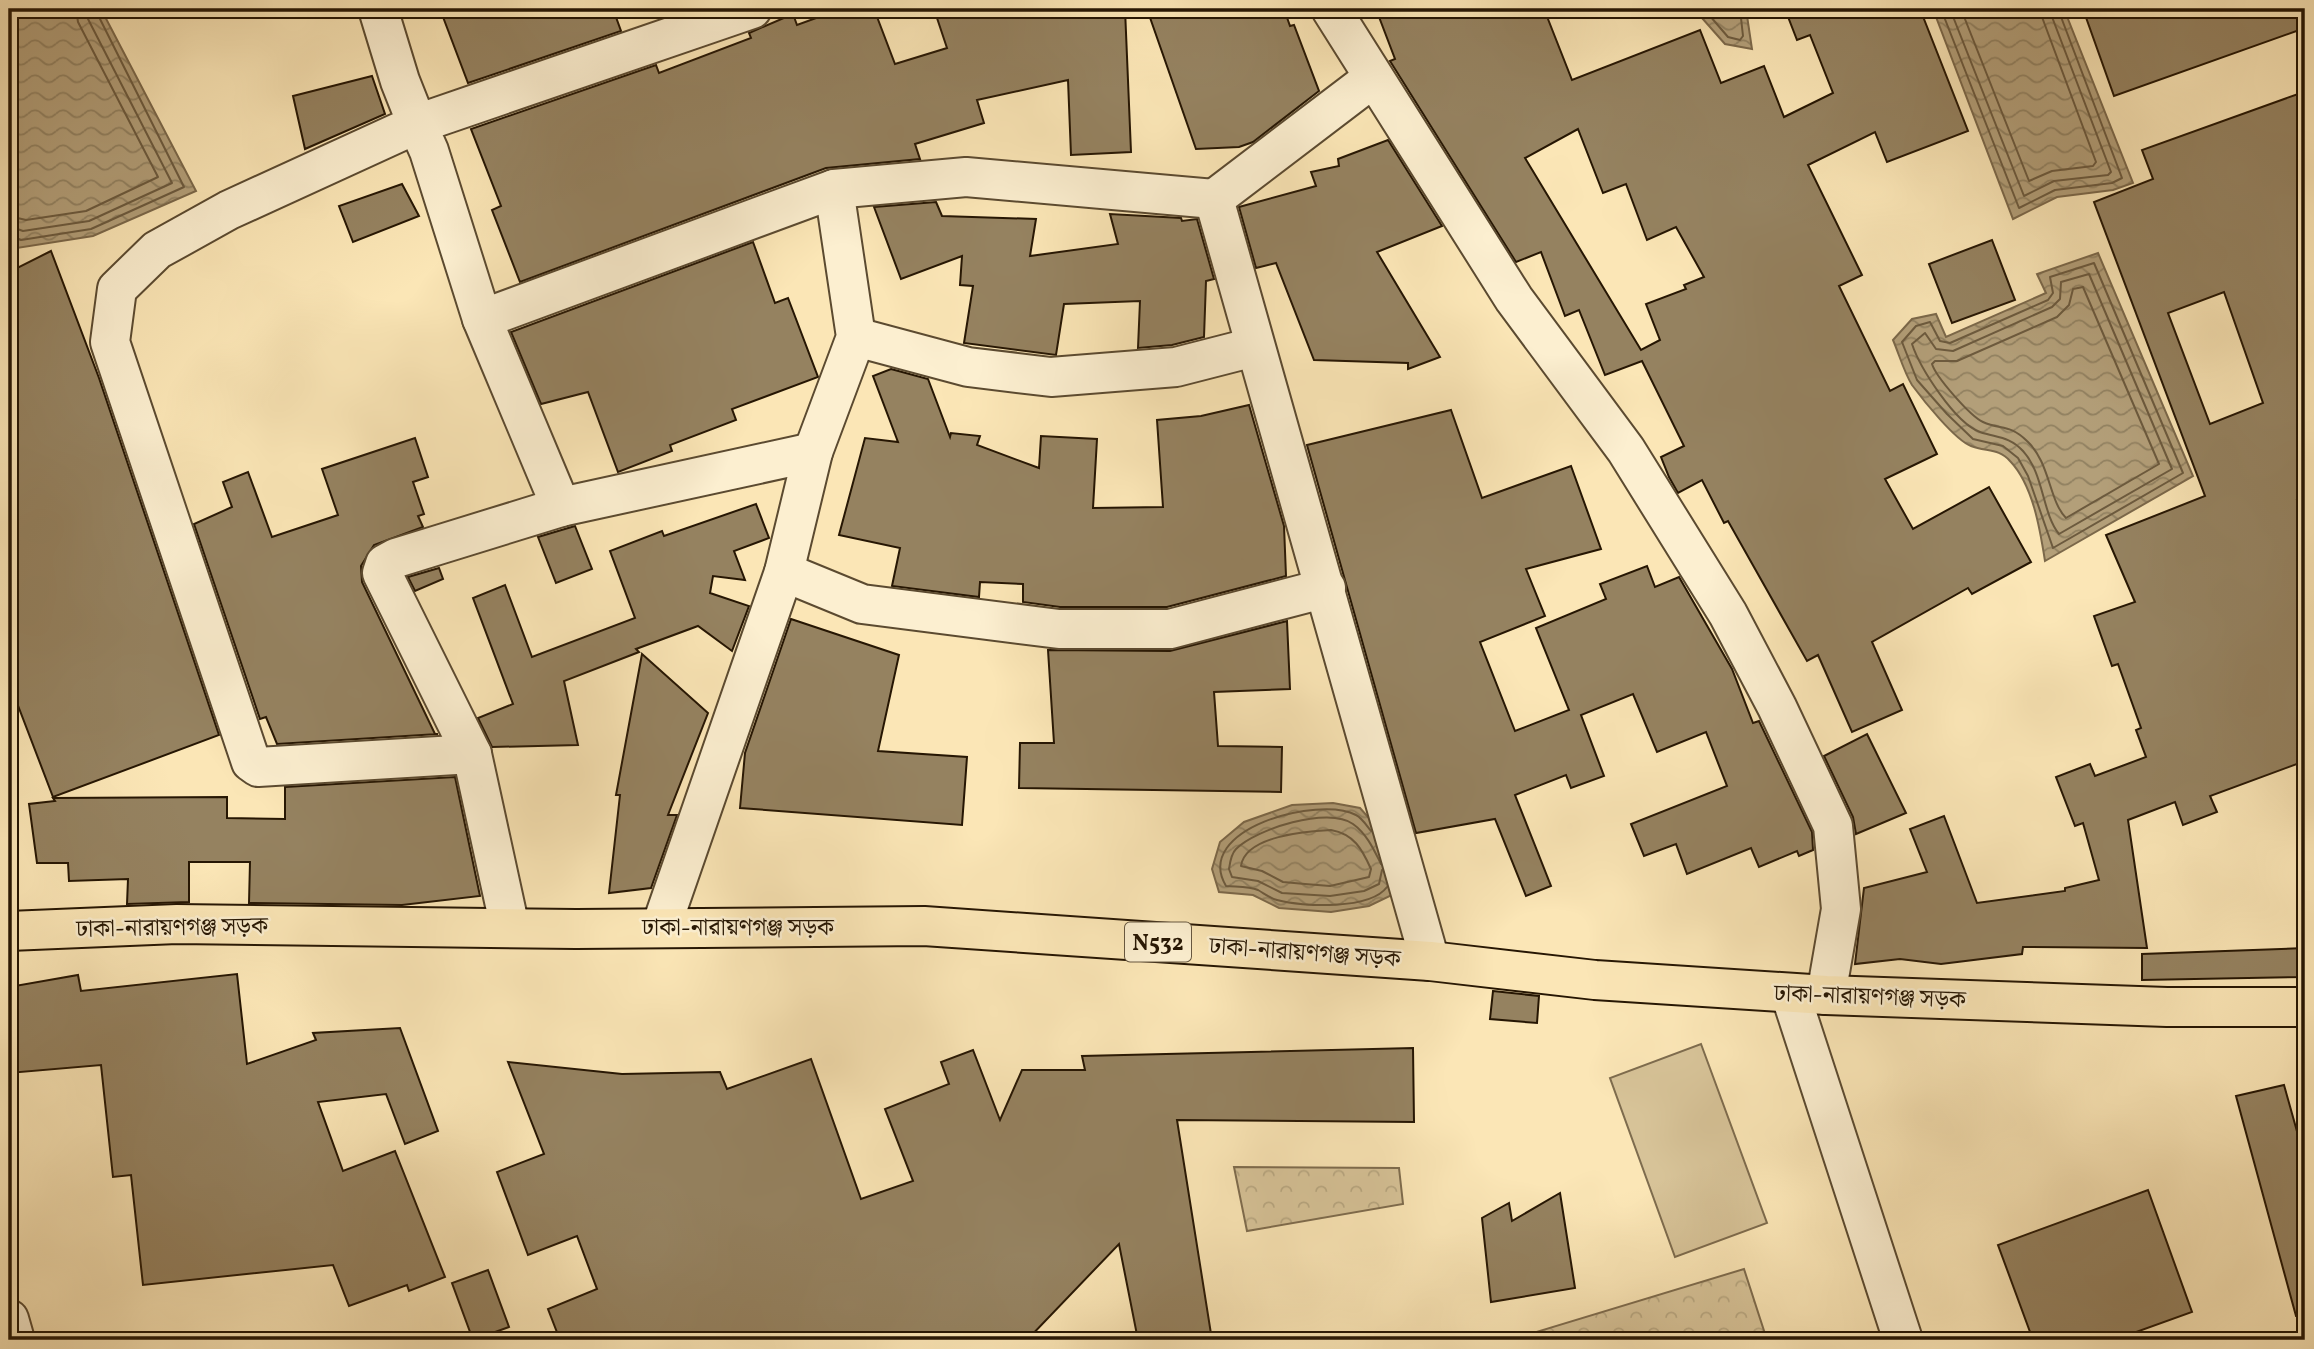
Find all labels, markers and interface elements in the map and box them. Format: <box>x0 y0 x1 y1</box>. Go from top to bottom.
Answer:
street label: ঢাকা-নারায়ণগঞ্জ সড়ক <box>75 910 269 948</box>
street label: ঢাকা-নারায়ণগঞ্জ সড়ক <box>641 912 835 946</box>
road number: N532 <box>1125 923 1191 962</box>
street label: ঢাকা-নারায়ণগঞ্জ সড়ক <box>1207 930 1403 978</box>
street label: ঢাকা-নারায়ণগঞ্জ সড়ক <box>1772 978 1967 1018</box>

